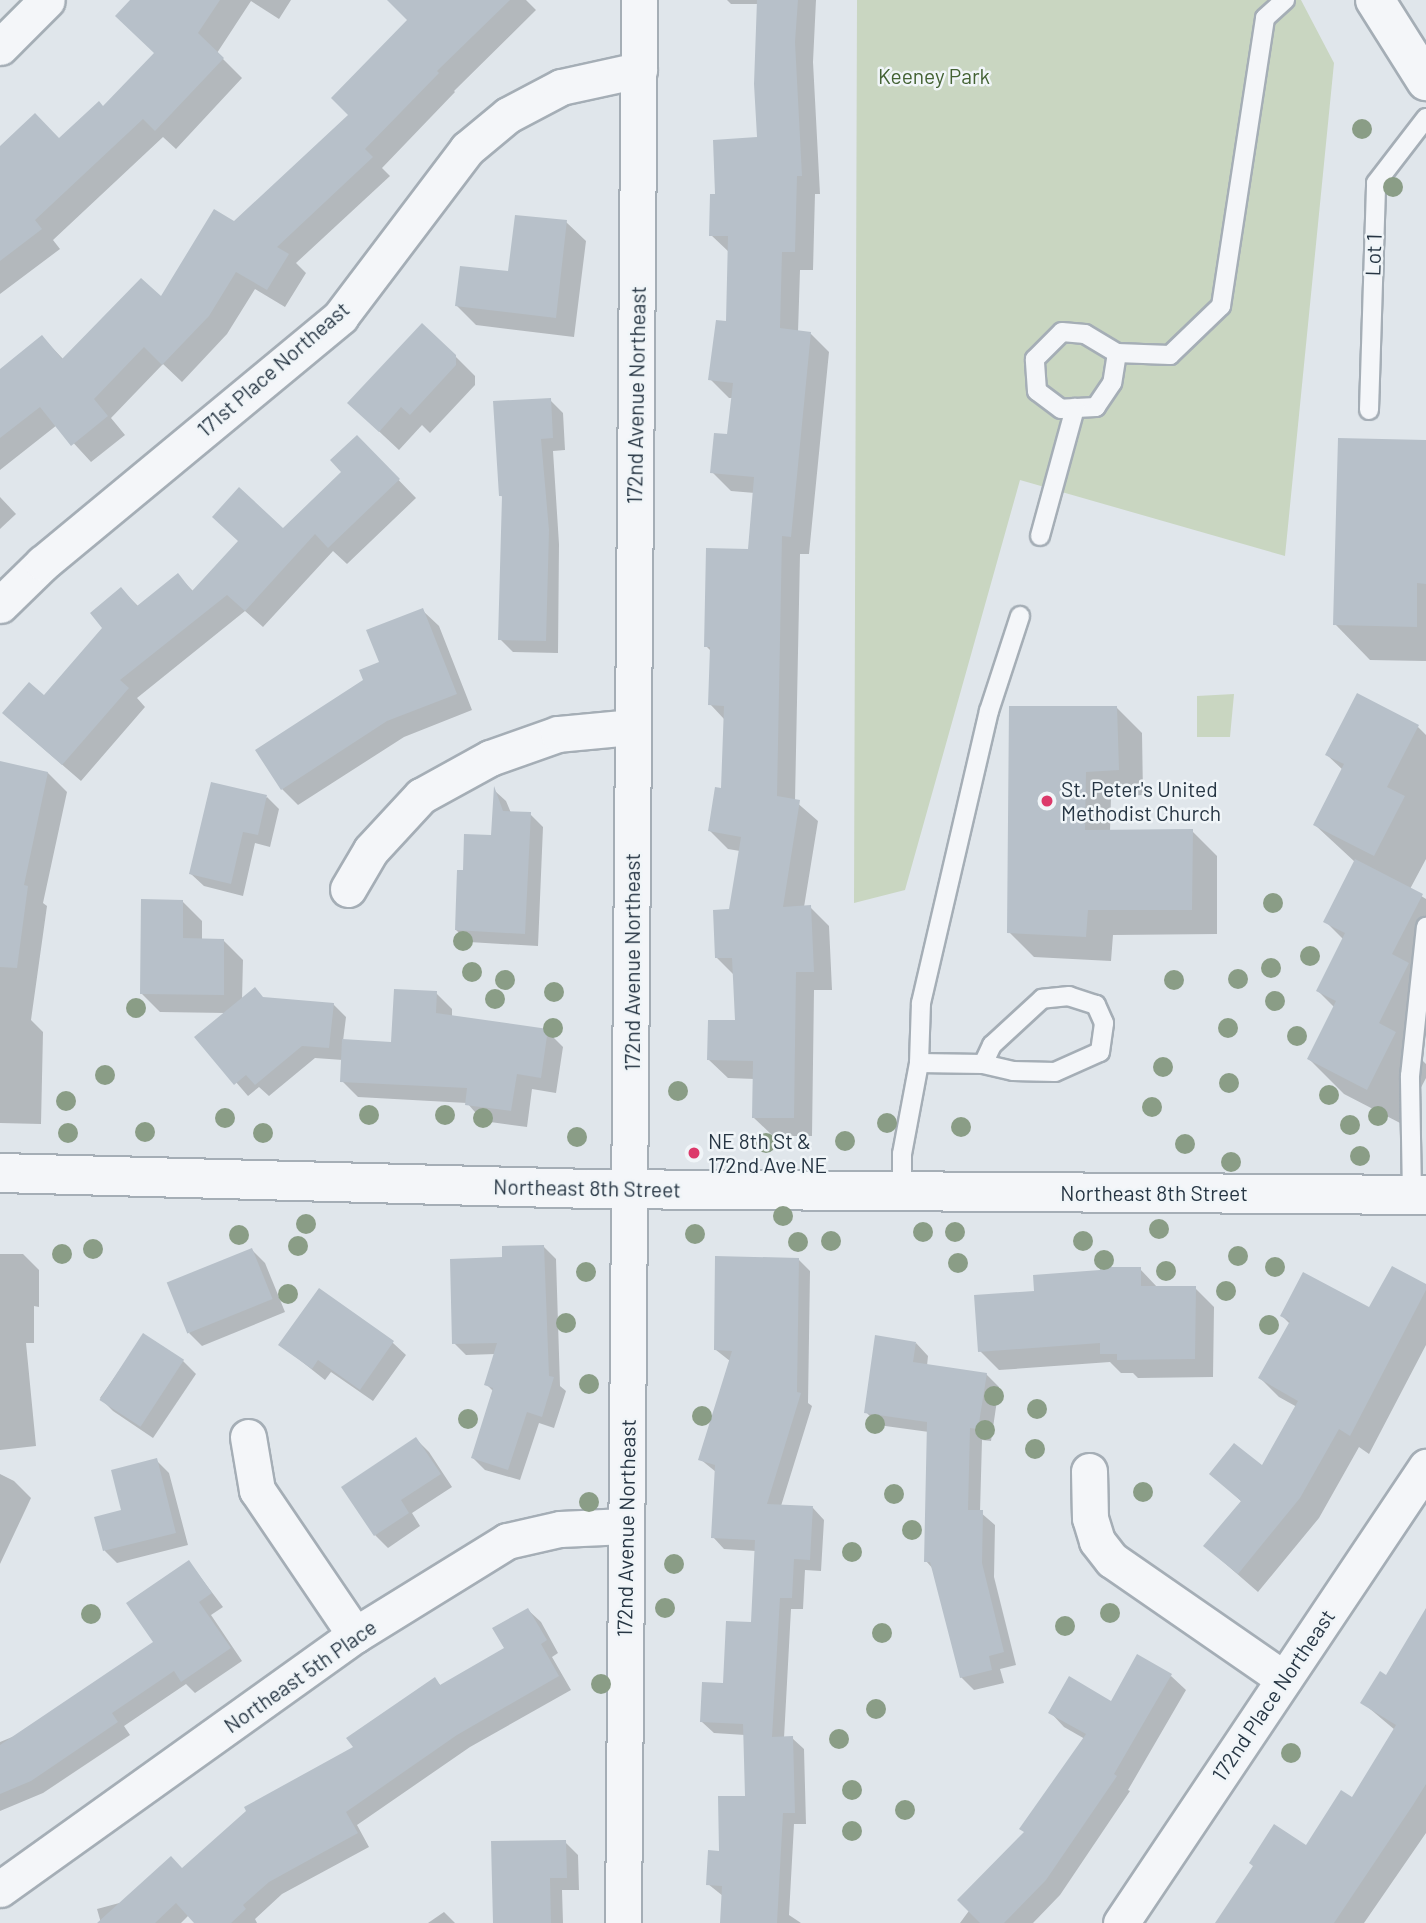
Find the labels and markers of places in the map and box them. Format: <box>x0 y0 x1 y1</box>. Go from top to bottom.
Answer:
place label: St. Peter's United Methodist Church <box>1061 776 1221 826</box>
marker: St. Peter's United Methodist Church <box>1039 793 1055 809</box>
place label: NE 8th St & 172nd Ave NE <box>708 1128 827 1178</box>
marker: NE 8th St & 172nd Ave NE <box>686 1145 702 1161</box>

